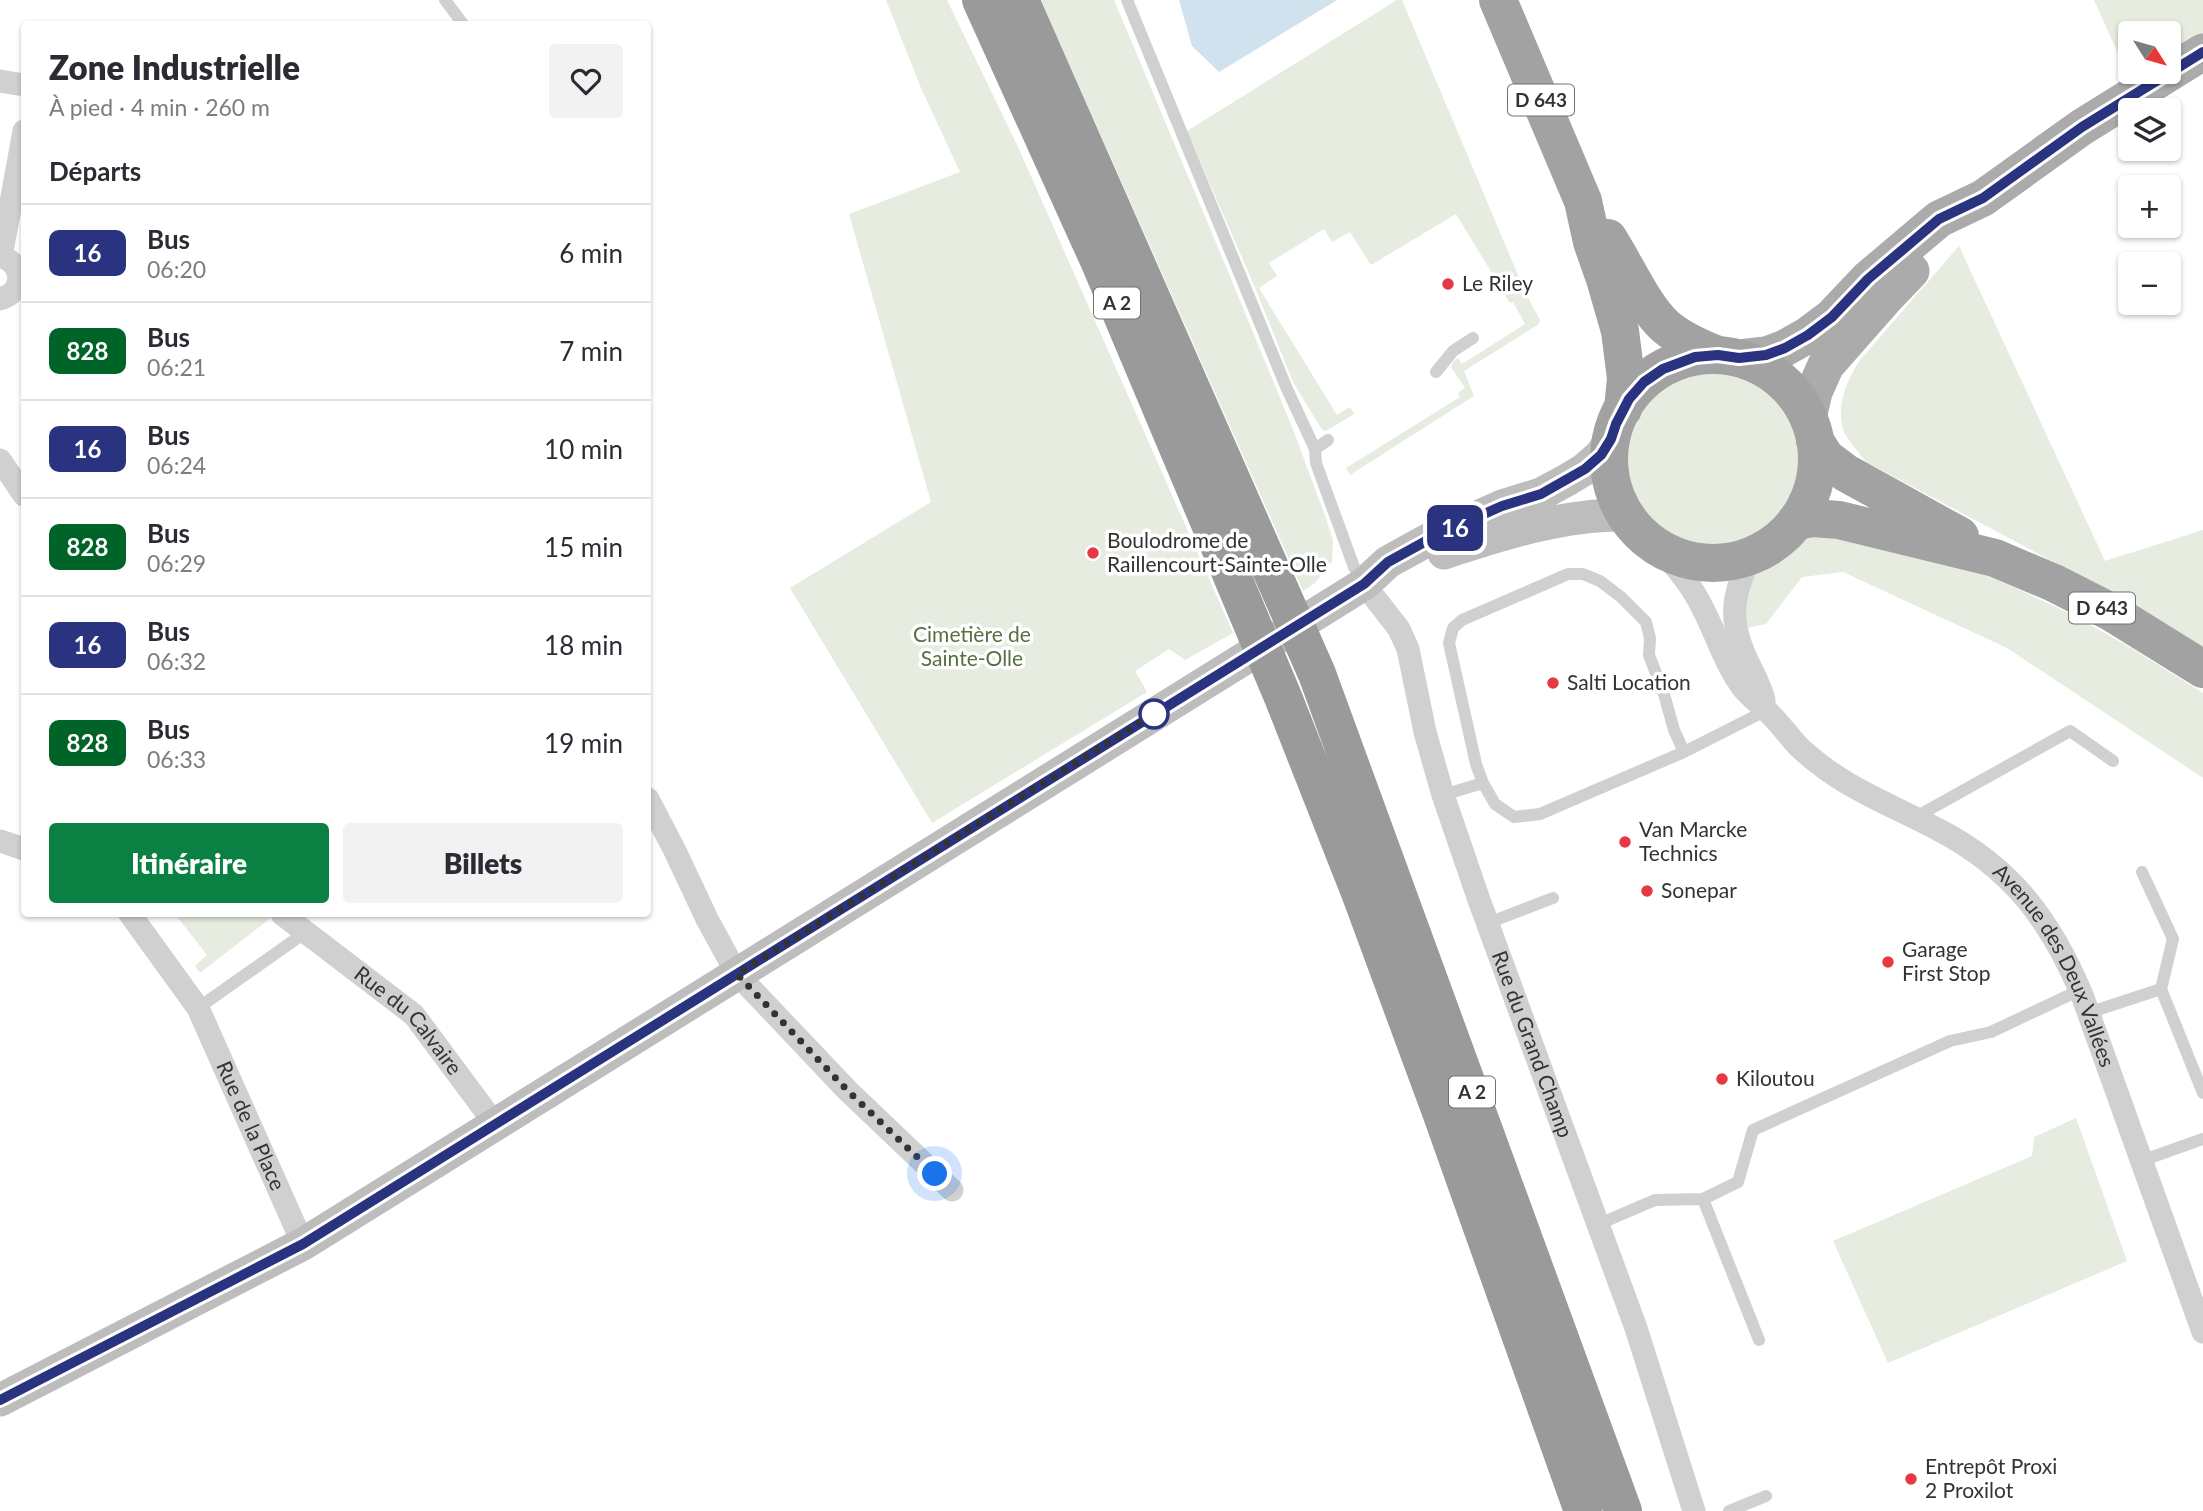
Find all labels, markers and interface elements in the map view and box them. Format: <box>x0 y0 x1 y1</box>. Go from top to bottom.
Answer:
north arrow <box>2118 21 2180 84</box>
map controls <box>2118 21 2181 315</box>
button: heart <box>549 44 623 118</box>
text: Zone Industrielle <box>49 47 300 87</box>
road number: D 643 <box>1508 85 1574 116</box>
text: À pied · 4 min · 260 m <box>49 93 270 121</box>
button: layers <box>2118 98 2181 161</box>
text: Départs <box>49 155 141 187</box>
button: + <box>2118 175 2181 238</box>
text: Bus <box>147 223 190 255</box>
text: 6 min <box>559 237 623 269</box>
text: 16 <box>74 238 101 267</box>
button: − <box>2118 252 2181 315</box>
text: 06:20 <box>147 255 206 283</box>
place label: Le Riley <box>1462 270 1533 295</box>
marker: Le Riley <box>1440 276 1456 292</box>
road number: A 2 <box>1094 288 1140 318</box>
text: Bus <box>147 321 190 353</box>
text: 7 min <box>559 335 623 367</box>
text: 828 <box>67 336 108 365</box>
text: 06:21 <box>147 353 206 381</box>
text: Bus <box>147 419 190 451</box>
text: 10 min <box>544 433 623 465</box>
text: 16 <box>74 434 101 463</box>
text: 06:24 <box>147 451 206 479</box>
line badge: 16 <box>1424 505 1486 551</box>
text: 16 <box>1441 513 1469 542</box>
text: Bus <box>147 517 190 549</box>
place label: Boulodrome de Raillencourt-Sainte-Olle <box>1107 527 1327 576</box>
text: 15 min <box>544 531 623 563</box>
text: 828 <box>67 532 108 561</box>
marker: Boulodrome de Raillencourt-Sainte-Olle <box>1085 545 1101 561</box>
text: 06:29 <box>147 549 206 577</box>
road number: D 643 <box>2069 593 2135 624</box>
text: Bus <box>147 615 190 647</box>
park label: Cimetière de Sainte-Olle <box>913 621 1031 670</box>
text: 18 min <box>544 629 623 661</box>
text: 16 <box>74 630 101 659</box>
text: 06:32 <box>147 647 206 675</box>
place label: Salti Location <box>1567 669 1691 694</box>
marker: Salti Location <box>1545 675 1561 691</box>
unlabelled marker <box>1139 699 1169 729</box>
text: Bus <box>147 713 190 745</box>
text: 19 min <box>544 727 623 759</box>
text: 828 <box>67 728 108 757</box>
text: 06:33 <box>147 745 206 773</box>
place label: Van Marcke Technics <box>1639 816 1747 865</box>
button: Itinéraire <box>49 823 329 903</box>
button: Billets <box>343 823 623 903</box>
marker: Van Marcke Technics <box>1617 834 1633 850</box>
street label: Avenue des Deux Vallées <box>1989 858 2121 1070</box>
place label: Sonepar <box>1661 877 1737 902</box>
marker: Sonepar <box>1639 883 1655 899</box>
place label: Garage First Stop <box>1902 936 1991 985</box>
street label: Rue du Grand Champ <box>1488 947 1579 1141</box>
marker: Garage First Stop <box>1880 954 1896 970</box>
street label: Rue du Calvaire <box>350 960 468 1079</box>
street label: Rue de la Place <box>212 1057 291 1194</box>
place label: Kiloutou <box>1736 1065 1815 1090</box>
marker: Kiloutou <box>1714 1071 1730 1087</box>
road number: A 2 <box>1449 1076 1495 1108</box>
your location <box>917 1156 952 1191</box>
place label: Entrepôt Proxi 2 Proxilot <box>1925 1453 2057 1502</box>
marker: Entrepôt Proxi 2 Proxilot <box>1903 1471 1919 1487</box>

